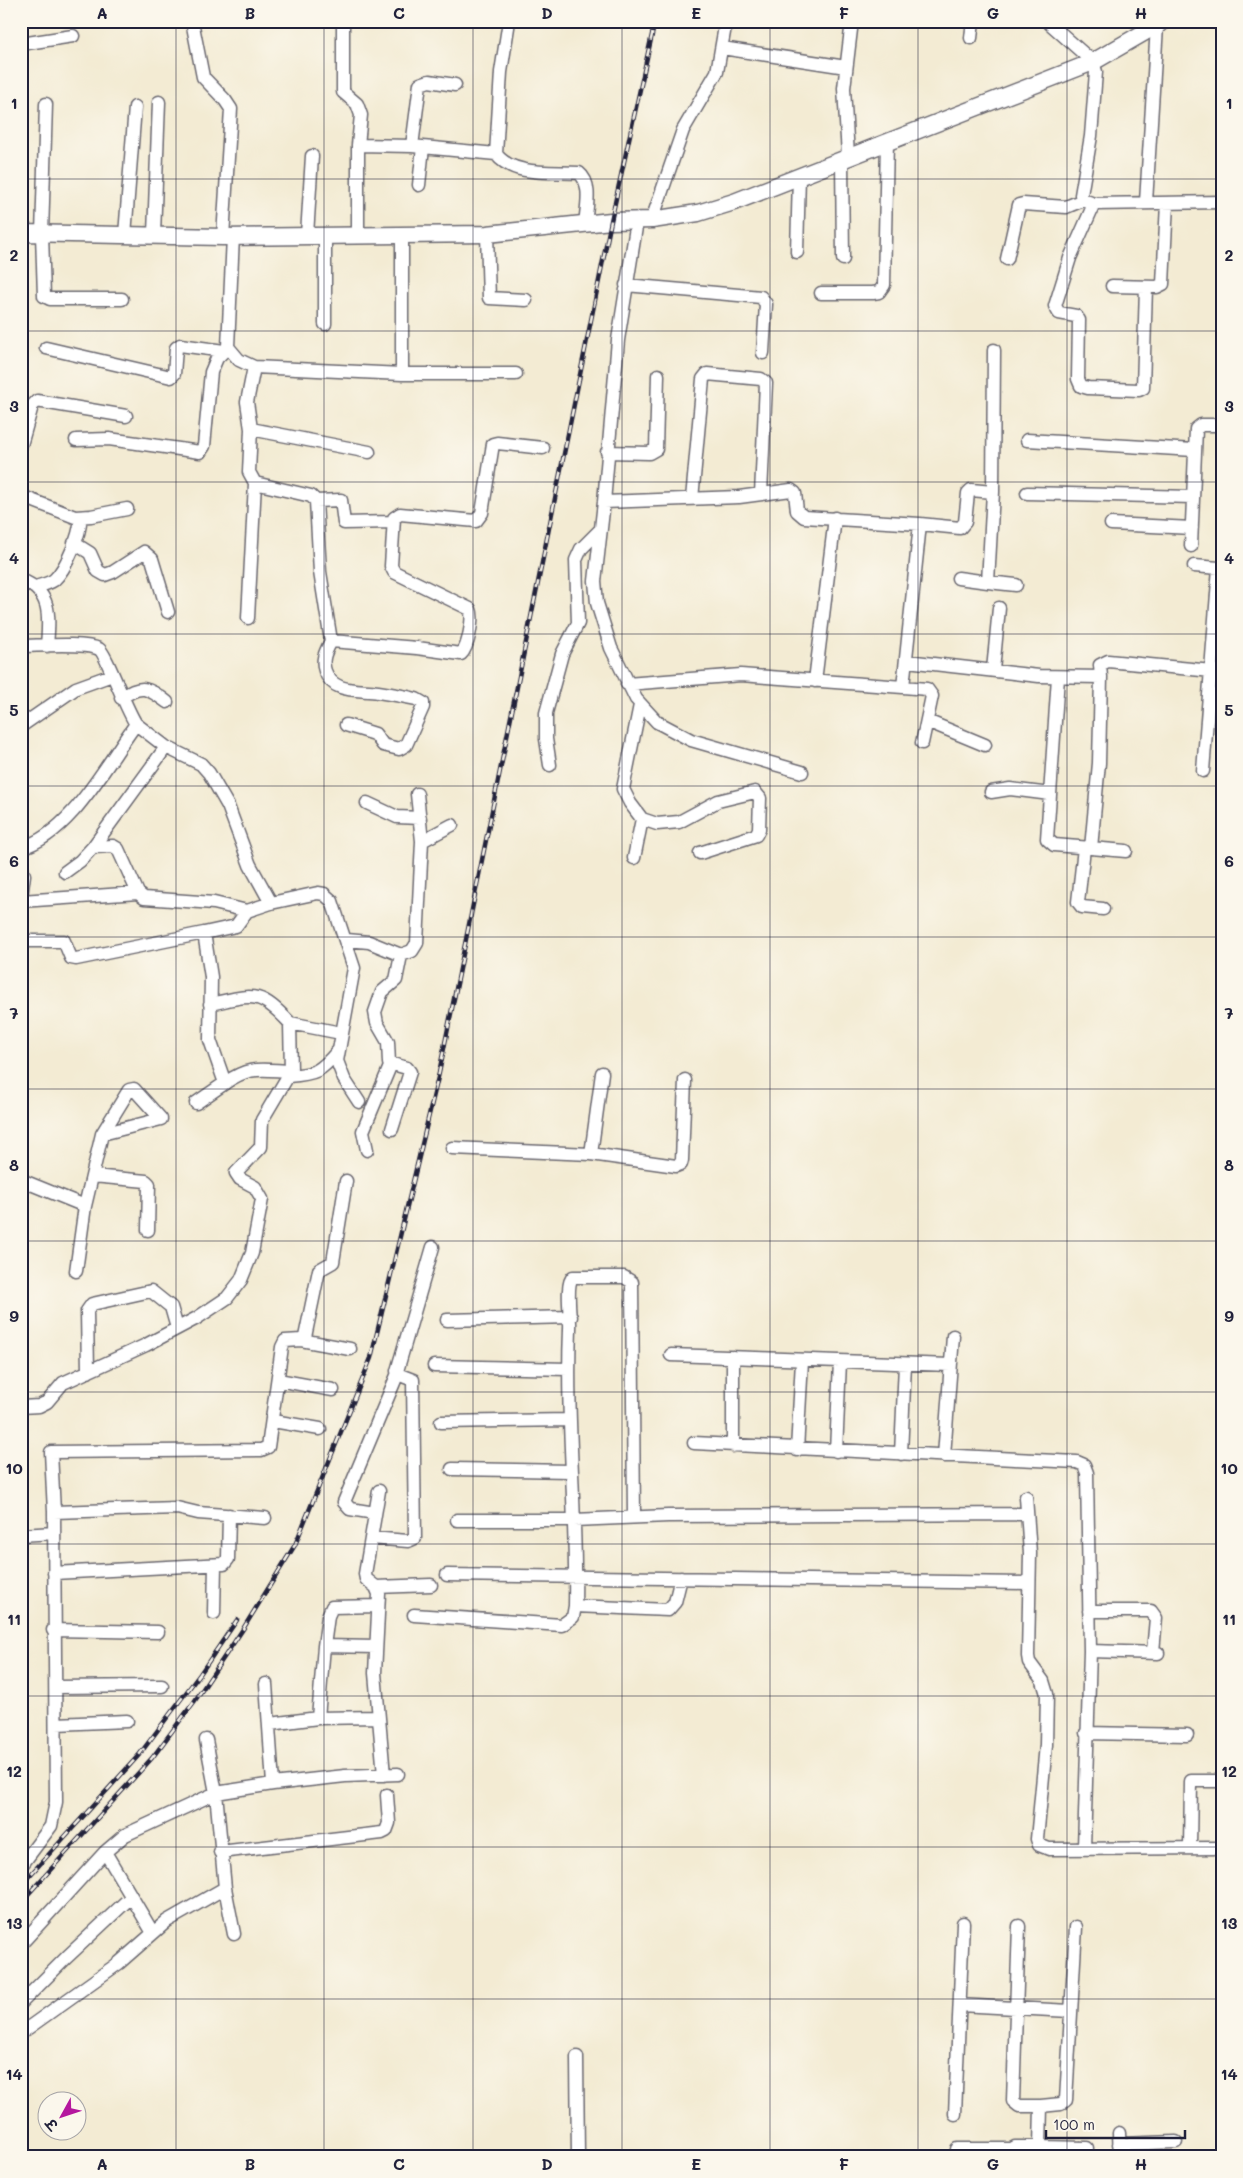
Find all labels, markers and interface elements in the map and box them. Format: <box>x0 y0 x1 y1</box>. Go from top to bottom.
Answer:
text: A <box>96 2 108 23</box>
text: B <box>245 2 255 23</box>
text: C <box>393 2 405 23</box>
text: D <box>541 2 553 23</box>
text: E <box>691 2 701 23</box>
text: F <box>839 2 849 23</box>
text: G <box>987 2 999 23</box>
text: H <box>1135 2 1147 23</box>
text: 1 <box>10 92 18 113</box>
text: 1 <box>1225 92 1233 113</box>
text: 2 <box>10 244 19 265</box>
text: 2 <box>1225 244 1234 265</box>
text: 3 <box>9 395 19 416</box>
text: 3 <box>1224 395 1234 416</box>
text: 4 <box>9 547 19 568</box>
text: 4 <box>1224 547 1234 568</box>
text: 5 <box>9 699 19 720</box>
text: 5 <box>1224 699 1234 720</box>
text: 6 <box>9 850 19 871</box>
text: 6 <box>1224 850 1234 871</box>
text: 7 <box>10 1002 19 1023</box>
text: 7 <box>1225 1002 1234 1023</box>
text: 8 <box>9 1154 19 1175</box>
text: 8 <box>1224 1154 1234 1175</box>
text: 9 <box>9 1305 19 1326</box>
text: 9 <box>1224 1305 1234 1326</box>
text: 10 <box>5 1457 23 1478</box>
text: 10 <box>1220 1457 1238 1478</box>
text: 11 <box>7 1608 21 1629</box>
text: 11 <box>1222 1608 1236 1629</box>
text: 12 <box>6 1760 22 1781</box>
text: 12 <box>1221 1760 1237 1781</box>
text: 13 <box>6 1912 23 1933</box>
text: 13 <box>1221 1912 1238 1933</box>
text: 14 <box>5 2063 23 2084</box>
text: 14 <box>1220 2063 1238 2084</box>
north arrow <box>38 2090 88 2140</box>
scale bar <box>1046 2108 1184 2140</box>
text: उ <box>40 2114 63 2136</box>
text: 100 m <box>1053 2114 1095 2134</box>
text: A <box>96 2153 108 2174</box>
text: B <box>245 2153 255 2174</box>
text: C <box>393 2153 405 2174</box>
text: D <box>541 2153 553 2174</box>
text: E <box>691 2153 701 2174</box>
text: F <box>839 2153 849 2174</box>
text: G <box>987 2153 999 2174</box>
text: H <box>1135 2153 1147 2174</box>

